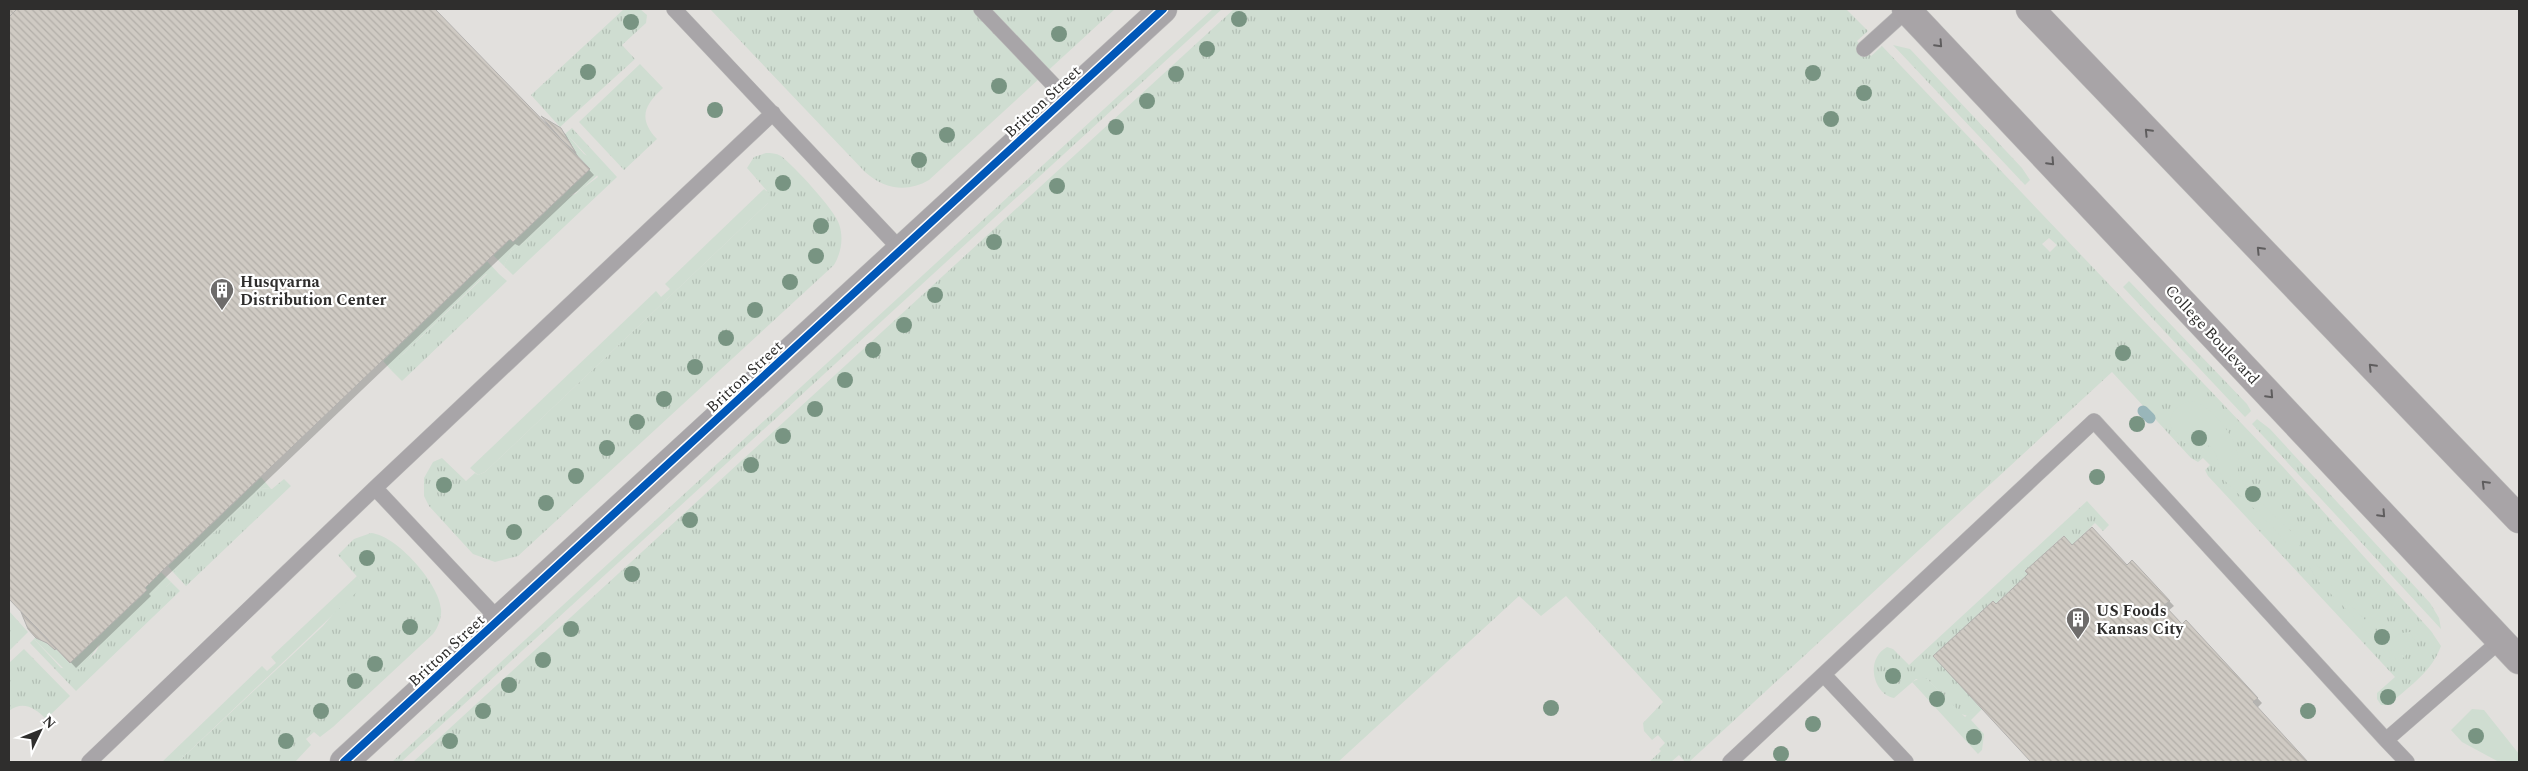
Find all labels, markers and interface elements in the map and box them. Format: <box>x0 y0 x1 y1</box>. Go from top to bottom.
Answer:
one-way arrow <box>1933 39 1942 48</box>
street label: Britton Street <box>999 60 1087 144</box>
one-way arrow <box>2145 129 2154 138</box>
one-way arrow <box>2045 157 2054 166</box>
one-way arrow <box>2257 246 2266 255</box>
place label: Husqvarna Distribution Center <box>240 270 387 312</box>
building icon: Husqvarna Distribution Center <box>209 277 235 311</box>
street label: College Boulevard <box>2159 279 2265 390</box>
street label: Britton Street <box>701 335 789 419</box>
one-way arrow <box>2369 364 2378 373</box>
one-way arrow <box>2264 390 2273 399</box>
one-way arrow <box>2482 481 2491 490</box>
one-way arrow <box>2376 508 2385 517</box>
place label: US Foods Kansas City <box>2096 599 2184 641</box>
building icon: US Foods Kansas City <box>2065 606 2091 640</box>
street label: Britton Street <box>403 609 491 693</box>
north arrow <box>15 706 65 756</box>
text: N <box>38 711 61 734</box>

